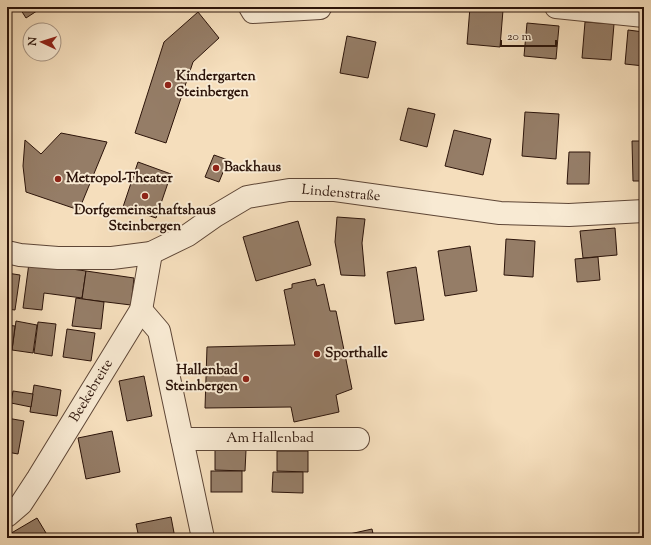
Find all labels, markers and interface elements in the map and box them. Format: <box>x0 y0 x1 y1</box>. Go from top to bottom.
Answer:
north arrow <box>22 22 62 62</box>
scale bar <box>501 22 556 48</box>
text: 20 m <box>507 28 532 46</box>
text: N <box>25 36 41 47</box>
place label: Kindergarten Steinbergen <box>176 67 256 103</box>
marker: Kindergarten Steinbergen <box>163 80 173 90</box>
place label: Backhaus <box>224 158 282 178</box>
marker: Backhaus <box>211 163 221 173</box>
place label: Metropol-Theater <box>66 169 173 189</box>
marker: Metropol-Theater <box>53 174 63 184</box>
street label: Lindenstraße <box>301 181 381 207</box>
marker: Dorfgemeinschaftshaus Steinbergen <box>140 191 150 201</box>
place label: Dorfgemeinschaftshaus Steinbergen <box>74 201 216 237</box>
place label: Sporthalle <box>325 344 388 364</box>
marker: Sporthalle <box>312 349 322 359</box>
street label: Beekebreite <box>65 356 119 426</box>
place label: Hallenbad Steinbergen <box>165 361 239 397</box>
marker: Hallenbad Steinbergen <box>241 374 251 384</box>
street label: Am Hallenbad <box>226 429 314 449</box>

